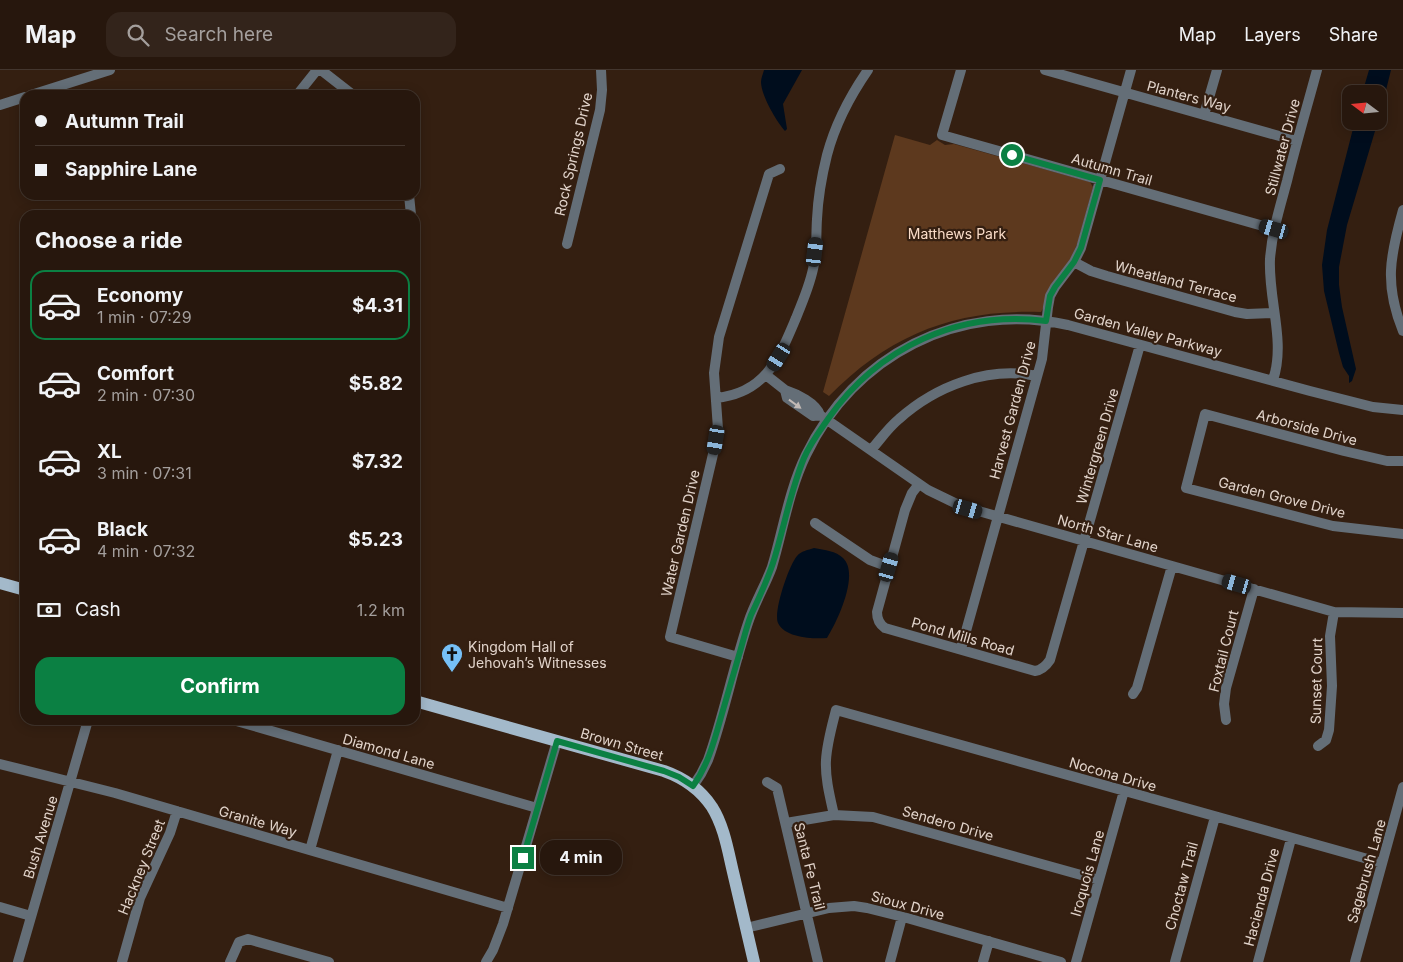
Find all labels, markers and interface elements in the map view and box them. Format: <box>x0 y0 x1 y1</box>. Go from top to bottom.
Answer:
search box <box>106 12 456 57</box>
text: Map <box>25 20 76 49</box>
icon: search <box>124 21 152 49</box>
text: Search here <box>164 23 273 46</box>
text: Map <box>1179 24 1216 45</box>
text: Layers <box>1244 24 1301 45</box>
text: Share <box>1329 24 1378 45</box>
street label: Planters Way <box>1145 77 1233 115</box>
north arrow <box>1342 85 1388 130</box>
map controls <box>1342 85 1387 130</box>
street label: Rock Springs Drive <box>551 91 595 217</box>
street label: Stillwater Drive <box>1261 97 1303 197</box>
text: Autumn Trail <box>65 110 184 133</box>
route start <box>1001 144 1023 166</box>
street label: Autumn Trail <box>1070 149 1154 189</box>
text: Sapphire Lane <box>65 158 197 181</box>
car <box>1257 218 1290 240</box>
park label: Matthews Park <box>908 225 1006 242</box>
text: Choose a ride <box>35 227 183 253</box>
car <box>805 236 824 268</box>
street label: Wheatland Terrace <box>1113 257 1239 305</box>
icon: car <box>37 283 82 328</box>
text: Economy <box>97 284 183 307</box>
text: $4.31 <box>352 294 403 317</box>
street label: Garden Valley Parkway <box>1072 304 1224 360</box>
text: 1 min · 07:29 <box>97 307 192 327</box>
street label: Harvest Garden Drive <box>985 339 1039 481</box>
car <box>764 340 793 374</box>
icon: car <box>37 361 82 406</box>
text: Comfort <box>97 362 174 385</box>
text: $5.82 <box>349 372 403 395</box>
text: 2 min · 07:30 <box>97 385 195 405</box>
street label: Wintergreen Drive <box>1072 386 1122 506</box>
one-way arrow <box>788 399 802 409</box>
street label: Arborside Drive <box>1255 405 1359 449</box>
car <box>706 424 725 456</box>
icon: car <box>37 439 82 484</box>
text: XL <box>97 440 122 463</box>
text: $7.32 <box>352 450 403 473</box>
text: 3 min · 07:31 <box>97 463 192 483</box>
street label: Water Garden Drive <box>657 468 703 598</box>
street label: Garden Grove Drive <box>1217 473 1347 521</box>
car <box>951 498 984 520</box>
street label: North Star Lane <box>1056 510 1160 556</box>
icon: car <box>37 517 82 562</box>
text: Black <box>97 518 148 541</box>
text: $5.23 <box>348 528 403 551</box>
text: 4 min · 07:32 <box>97 541 195 561</box>
car <box>877 551 900 583</box>
car <box>1220 573 1253 595</box>
icon: cash <box>35 596 63 624</box>
text: Cash <box>75 598 121 621</box>
text: 1.2 km <box>357 600 405 620</box>
street label: Foxtail Court <box>1205 608 1241 694</box>
street label: Pond Mills Road <box>910 613 1016 659</box>
street label: Sunset Court <box>1307 637 1325 724</box>
place label: Kingdom Hall of Jehovah’s Witnesses <box>468 638 607 671</box>
church icon: Kingdom Hall of Jehovah’s Witnesses <box>440 642 464 673</box>
button: Confirm <box>35 657 405 715</box>
street label: Brown Street <box>579 724 666 764</box>
street label: Diamond Lane <box>341 730 437 772</box>
street label: Nocona Drive <box>1067 753 1159 795</box>
street label: Bush Avenue <box>19 793 61 881</box>
street label: Granite Way <box>217 802 299 840</box>
street label: Sendero Drive <box>900 802 996 844</box>
street label: Hackney Street <box>114 816 168 917</box>
street label: Sagebrush Lane <box>1343 817 1389 925</box>
street label: Santa Fe Trail <box>791 821 829 911</box>
street label: Iroquois Lane <box>1067 828 1107 918</box>
callout: 4 min <box>540 840 623 876</box>
street label: Choctaw Trail <box>1161 840 1201 932</box>
street label: Hacienda Drive <box>1240 846 1282 948</box>
route end <box>512 847 534 869</box>
text: 4 min <box>559 847 603 867</box>
street label: Sioux Drive <box>869 887 947 923</box>

